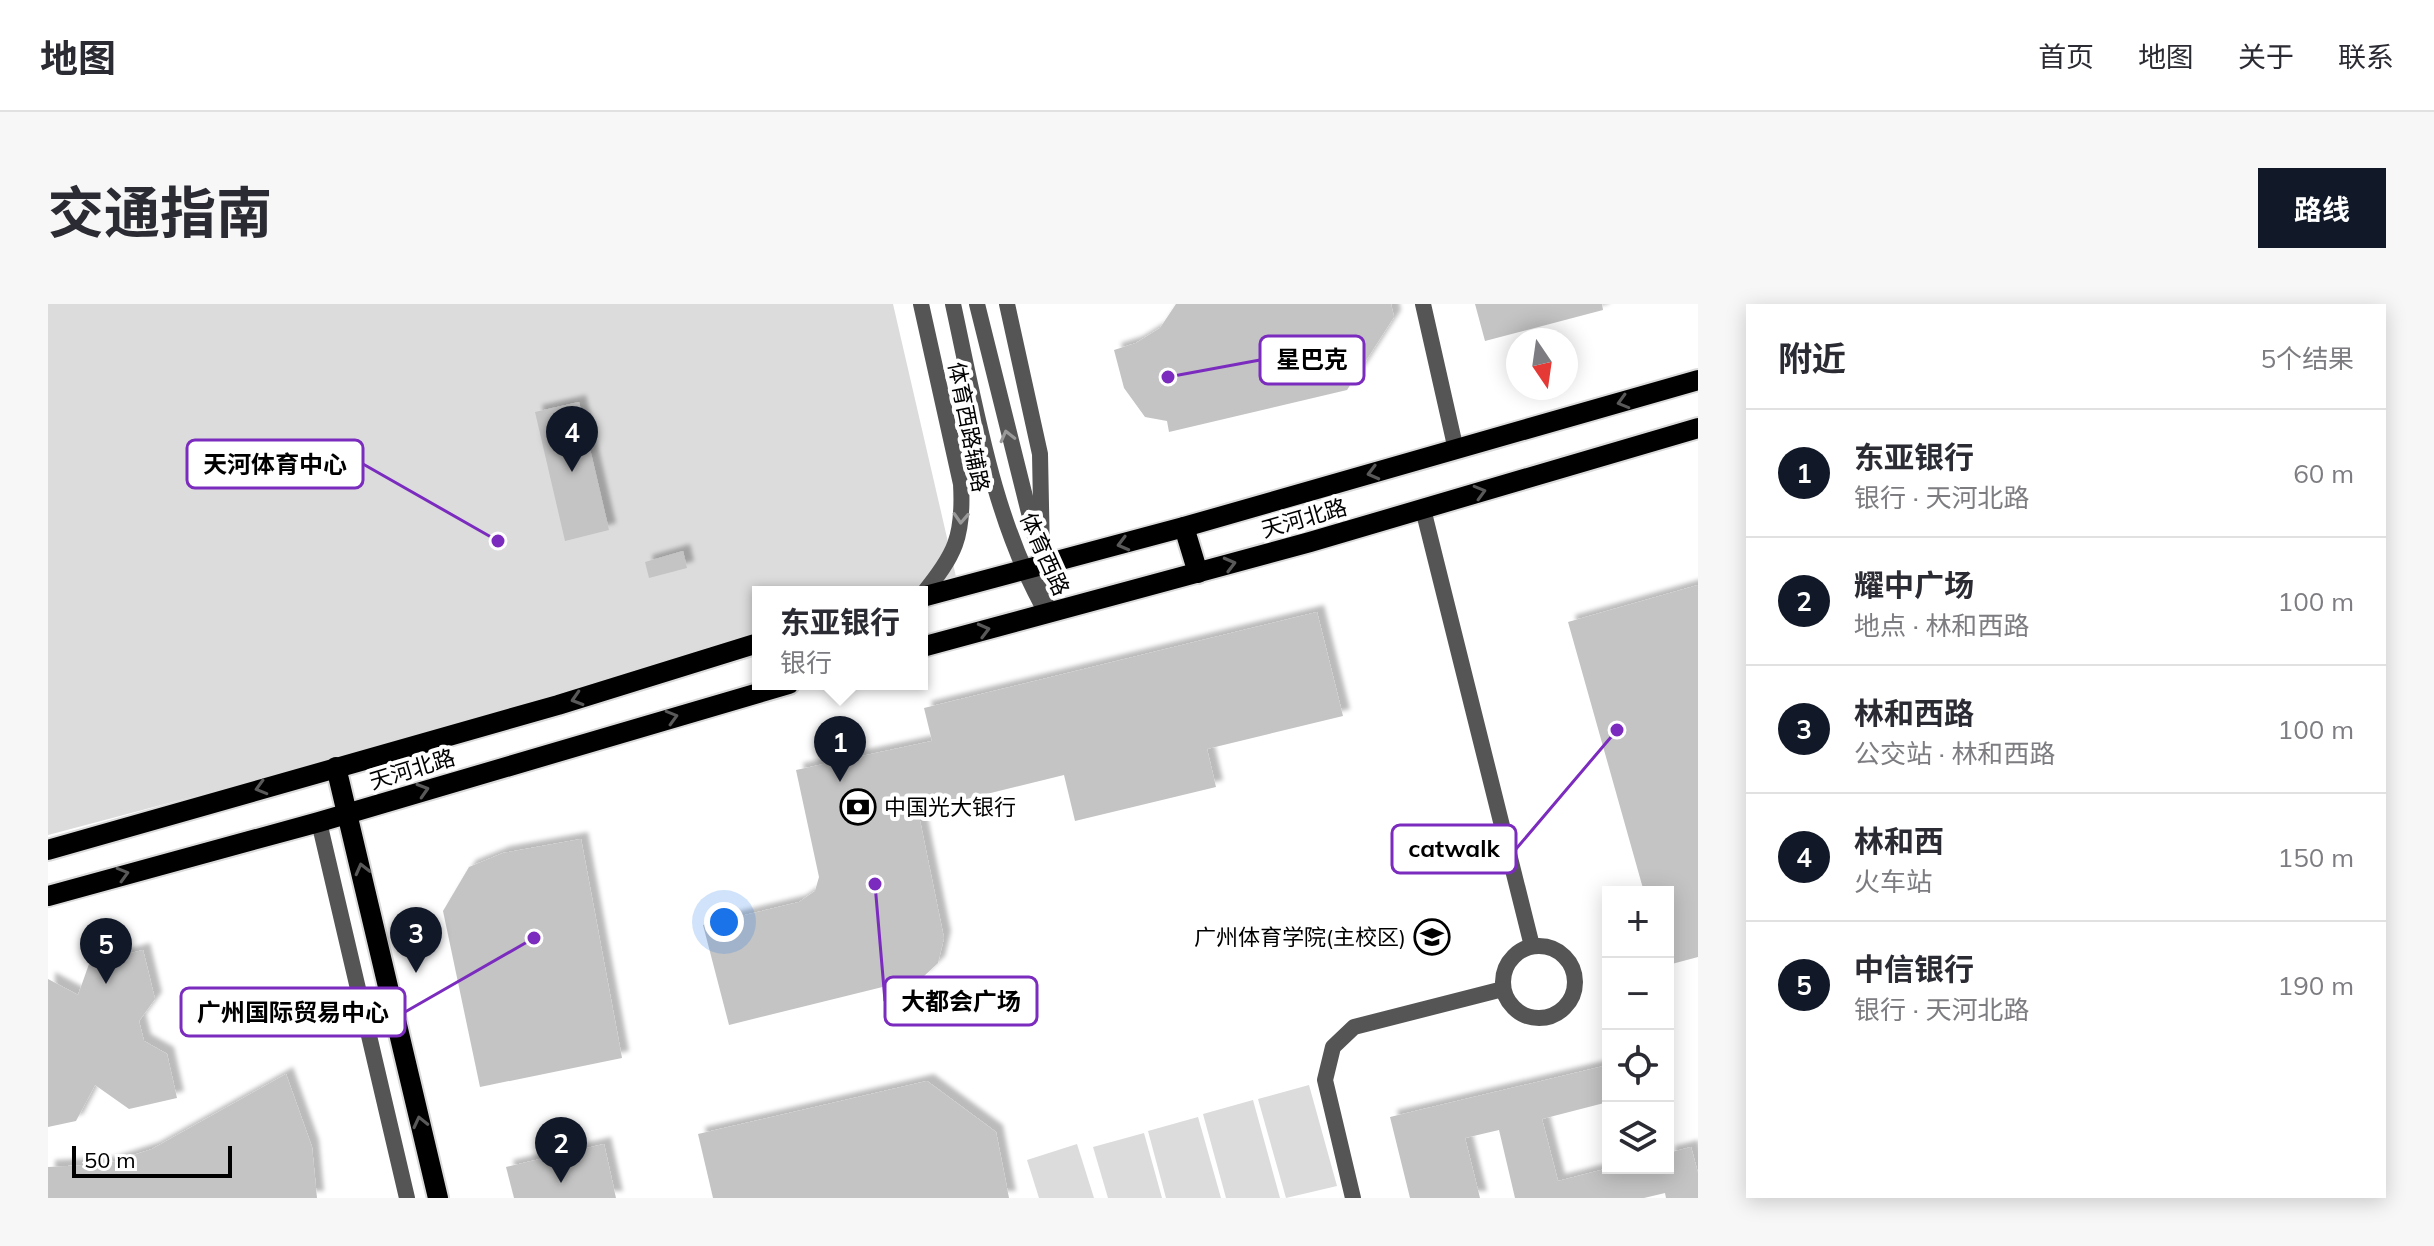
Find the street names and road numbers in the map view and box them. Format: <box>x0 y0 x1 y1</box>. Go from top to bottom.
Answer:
street label: 体育西路辅路 <box>943 360 995 494</box>
street label: 天河北路 <box>1258 492 1350 544</box>
street label: 体育西路 <box>1014 508 1076 600</box>
street label: 天河北路 <box>366 743 458 795</box>

